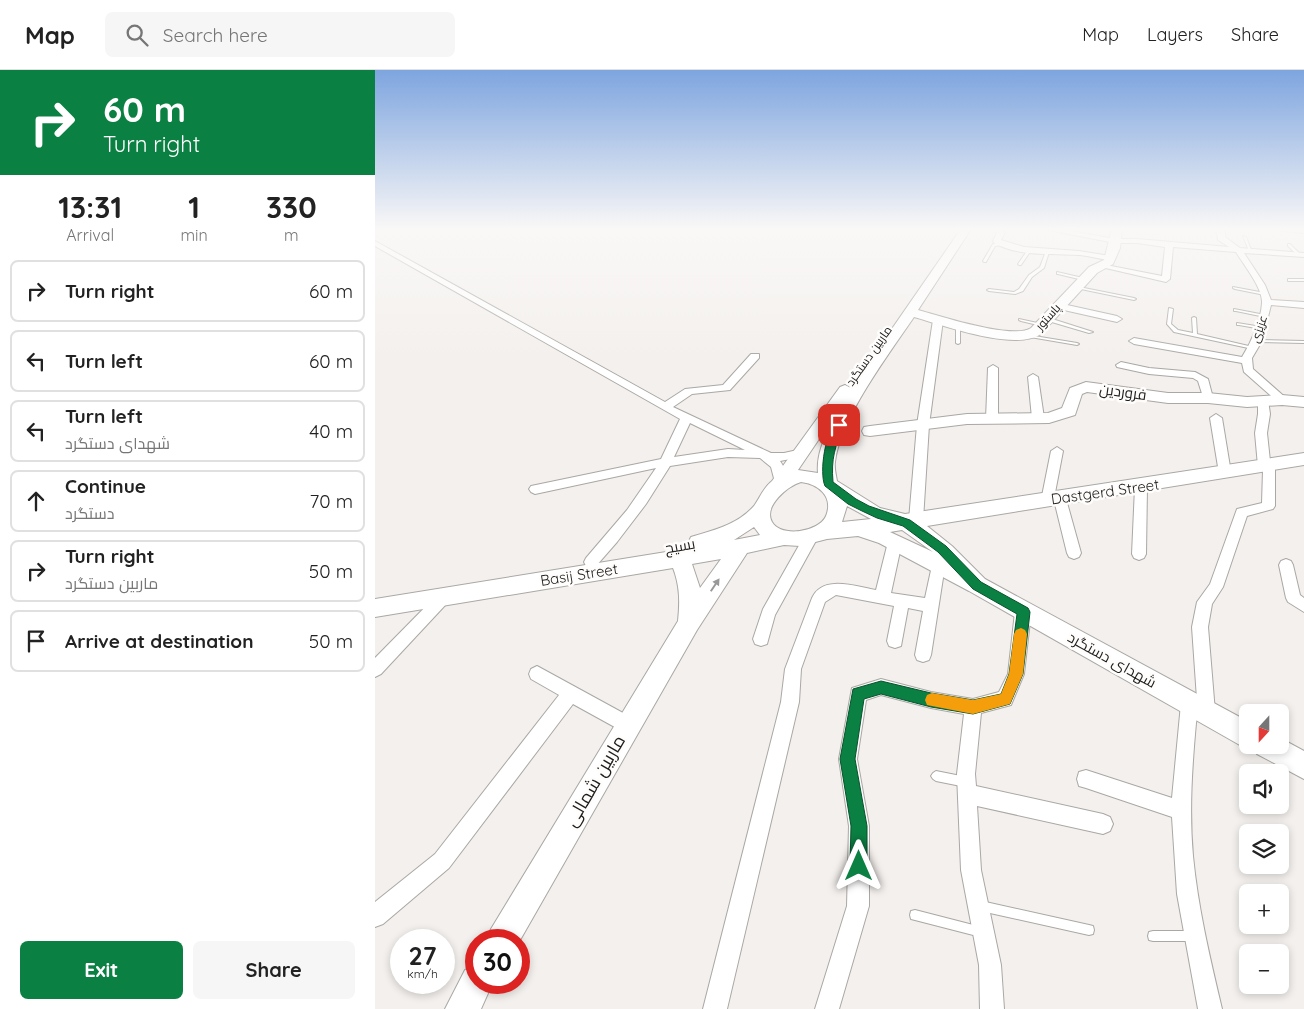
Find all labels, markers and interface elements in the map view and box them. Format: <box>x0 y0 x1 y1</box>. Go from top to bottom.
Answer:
search box <box>105 12 455 57</box>
text: Map <box>25 20 75 50</box>
icon: search <box>123 21 151 49</box>
text: Search here <box>163 23 268 47</box>
text: Map <box>1082 23 1119 46</box>
text: Layers <box>1147 23 1203 46</box>
text: Share <box>1231 23 1279 46</box>
text: 60 m <box>103 87 186 131</box>
icon: right <box>20 90 85 155</box>
text: Turn right <box>103 130 200 158</box>
text: 13:31 <box>58 188 122 226</box>
text: 1 <box>188 188 200 226</box>
text: 330 <box>266 188 317 226</box>
text: Arrival <box>66 225 114 245</box>
text: min <box>180 225 208 245</box>
text: m <box>284 225 299 245</box>
icon: right <box>22 277 50 305</box>
text: Turn right <box>65 279 154 303</box>
text: 60 m <box>309 279 353 303</box>
street label: پاستور <box>1031 300 1065 335</box>
street label: عزیزی <box>1247 313 1270 345</box>
street label: ماربین دستگرد <box>842 323 895 389</box>
icon: left <box>22 347 50 375</box>
text: Turn left <box>65 349 143 373</box>
text: 60 m <box>309 349 353 373</box>
street label: فروردین <box>1098 379 1148 405</box>
text: Turn left <box>65 404 143 428</box>
pin <box>818 404 860 446</box>
icon: arrive <box>825 411 853 439</box>
icon: left <box>22 417 50 445</box>
text: 40 m <box>309 419 353 443</box>
text: شهدای دستگرد <box>65 433 170 453</box>
text: Continue <box>65 474 146 498</box>
street label: Dastgerd Street <box>1050 475 1160 509</box>
icon: ahead <box>22 487 50 515</box>
text: 70 m <box>309 489 353 513</box>
text: دستگرد <box>65 503 115 523</box>
street label: بسیج <box>663 533 697 560</box>
text: Turn right <box>65 544 154 568</box>
icon: right <box>22 557 50 585</box>
text: 50 m <box>309 559 353 583</box>
street label: Basij Street <box>539 559 619 590</box>
text: ماربین دستگرد <box>65 573 158 593</box>
one-way arrow <box>710 579 719 592</box>
icon: arrive <box>22 627 50 655</box>
street label: شهدای دستگرد <box>1064 627 1160 693</box>
text: Arrive at destination <box>65 629 254 653</box>
text: 50 m <box>309 629 353 653</box>
north arrow <box>1239 704 1289 754</box>
map controls <box>1239 704 1289 994</box>
street label: ماربین شمالی <box>559 731 630 831</box>
button: sound <box>1239 764 1289 814</box>
button: layers <box>1239 824 1289 874</box>
position arrow <box>832 839 884 891</box>
button: + <box>1239 884 1289 934</box>
speed limit sign: 30 <box>465 929 530 994</box>
text: 27 <box>409 940 436 971</box>
button: Exit <box>20 941 183 999</box>
button: Share <box>193 941 355 999</box>
button: − <box>1239 944 1289 994</box>
text: km/h <box>407 966 438 981</box>

